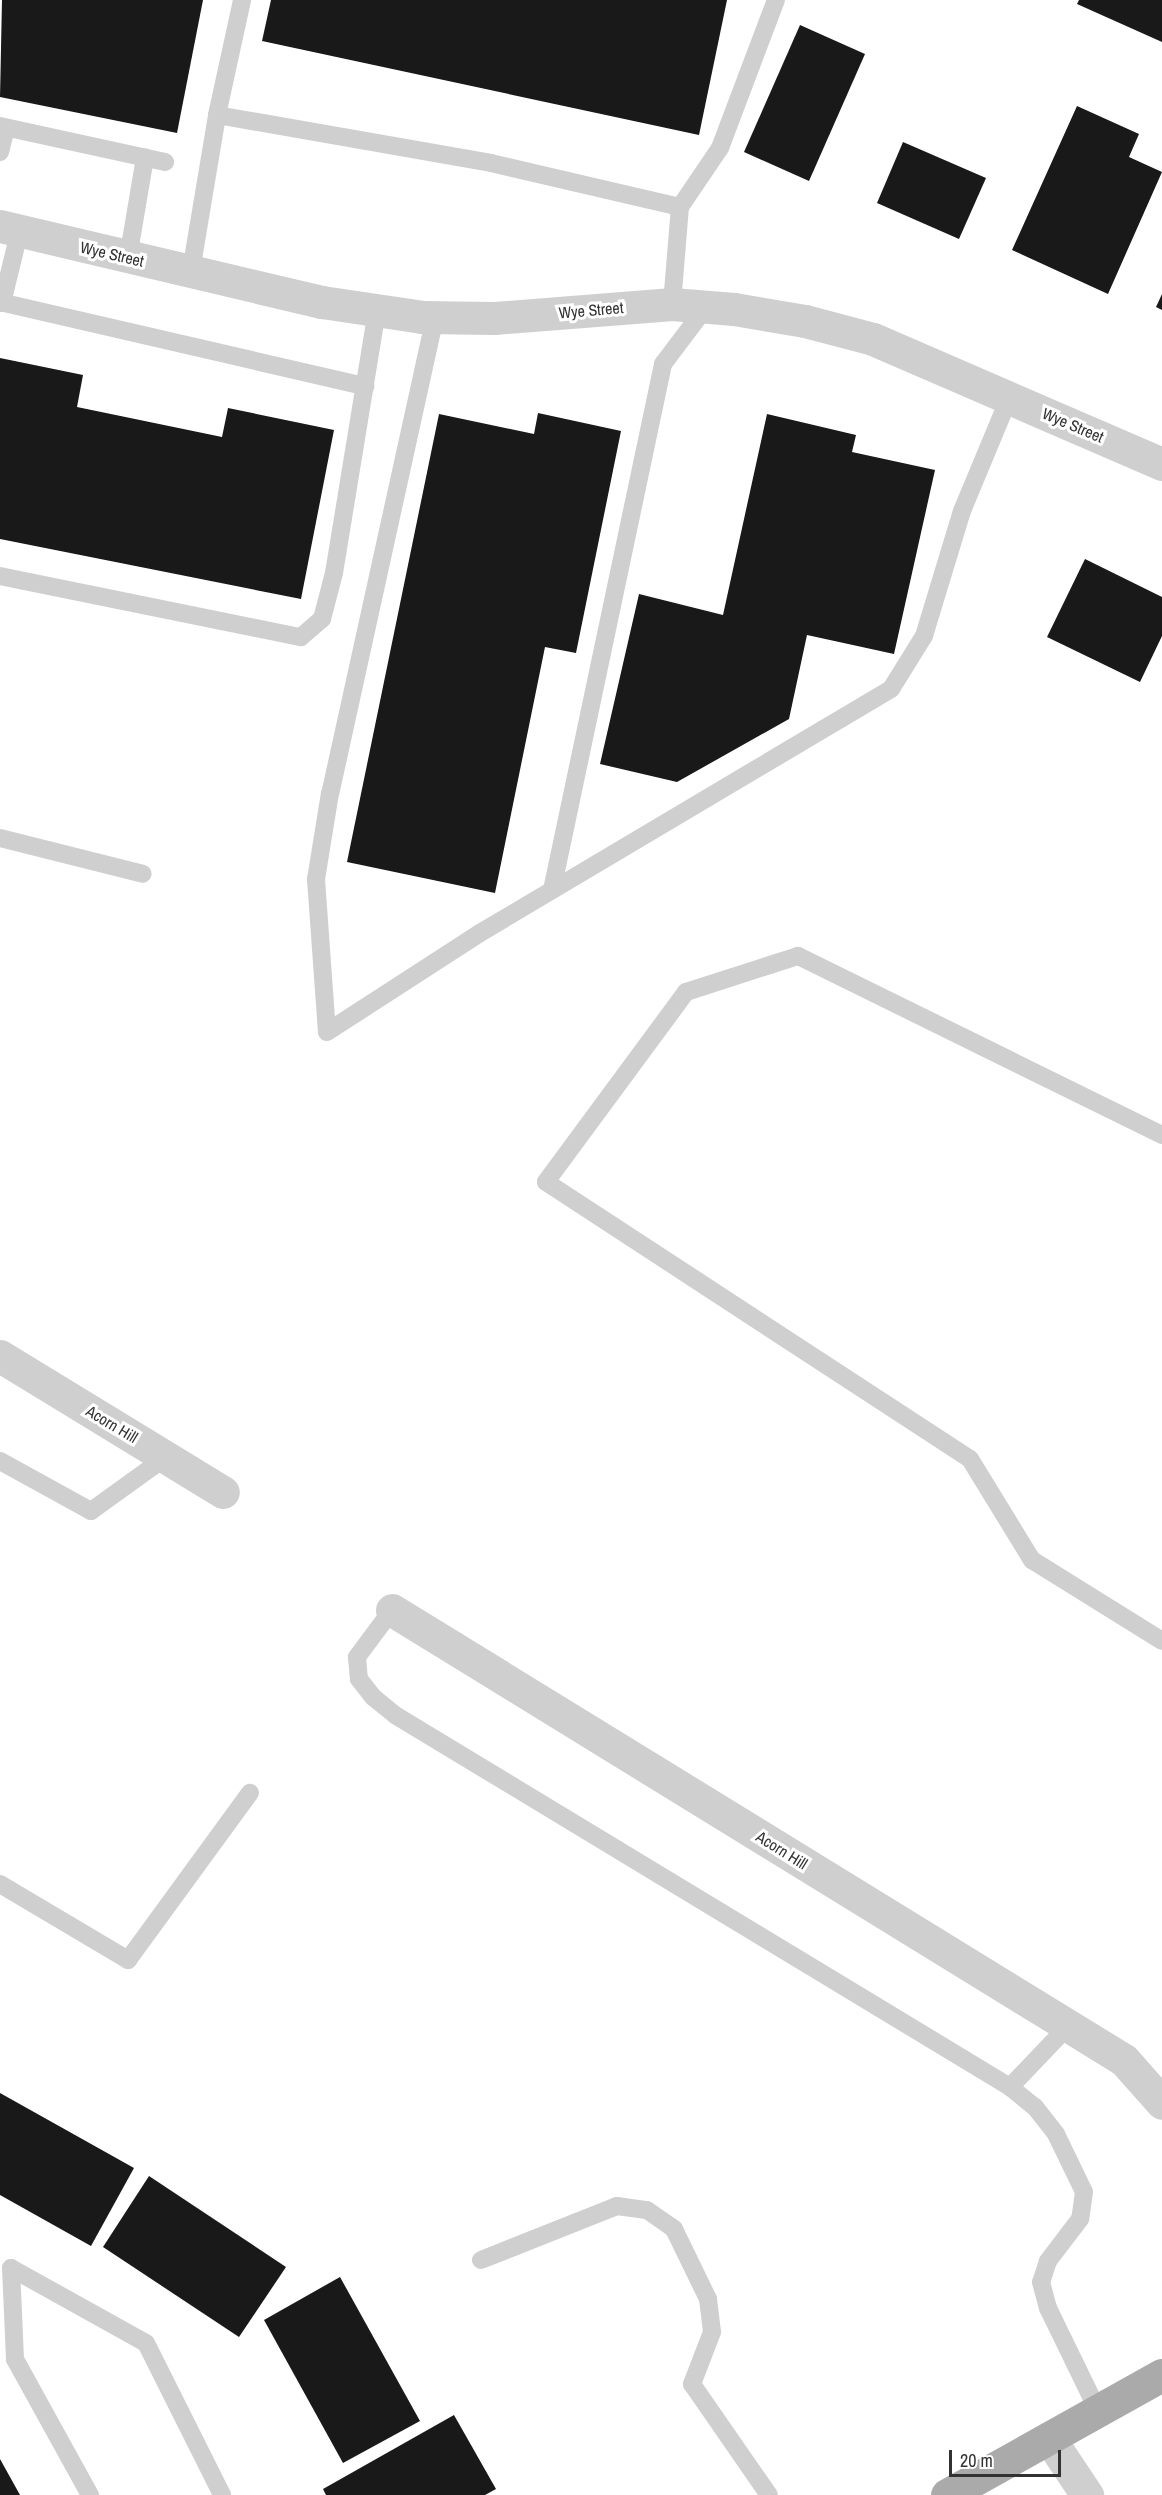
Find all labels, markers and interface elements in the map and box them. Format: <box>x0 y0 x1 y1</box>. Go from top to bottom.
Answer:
street label: Wye Street <box>78 237 146 271</box>
street label: Wye Street <box>558 298 624 322</box>
street label: Wye Street <box>1039 404 1107 446</box>
street label: Acorn Hill <box>83 1401 141 1447</box>
street label: Acorn Hill <box>753 1827 811 1873</box>
scale bar <box>952 2438 1064 2476</box>
text: 20 m <box>960 2448 993 2473</box>

